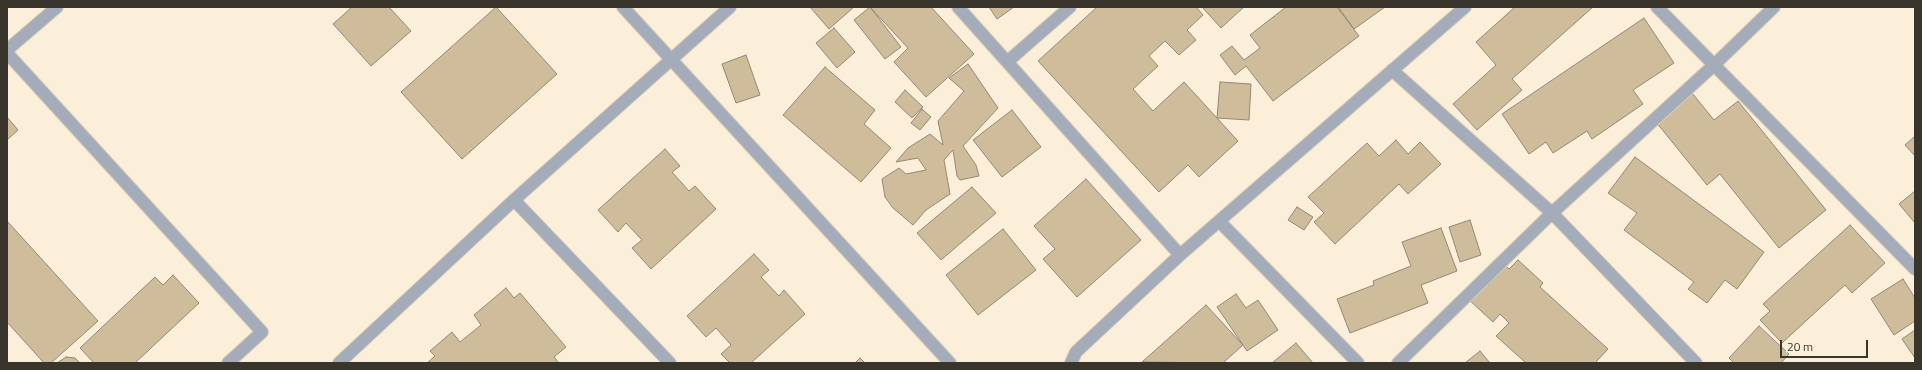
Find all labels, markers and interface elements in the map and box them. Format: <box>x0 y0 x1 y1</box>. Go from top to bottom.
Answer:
scale bar <box>1782 332 1870 358</box>
text: 20 m <box>1787 337 1813 356</box>

